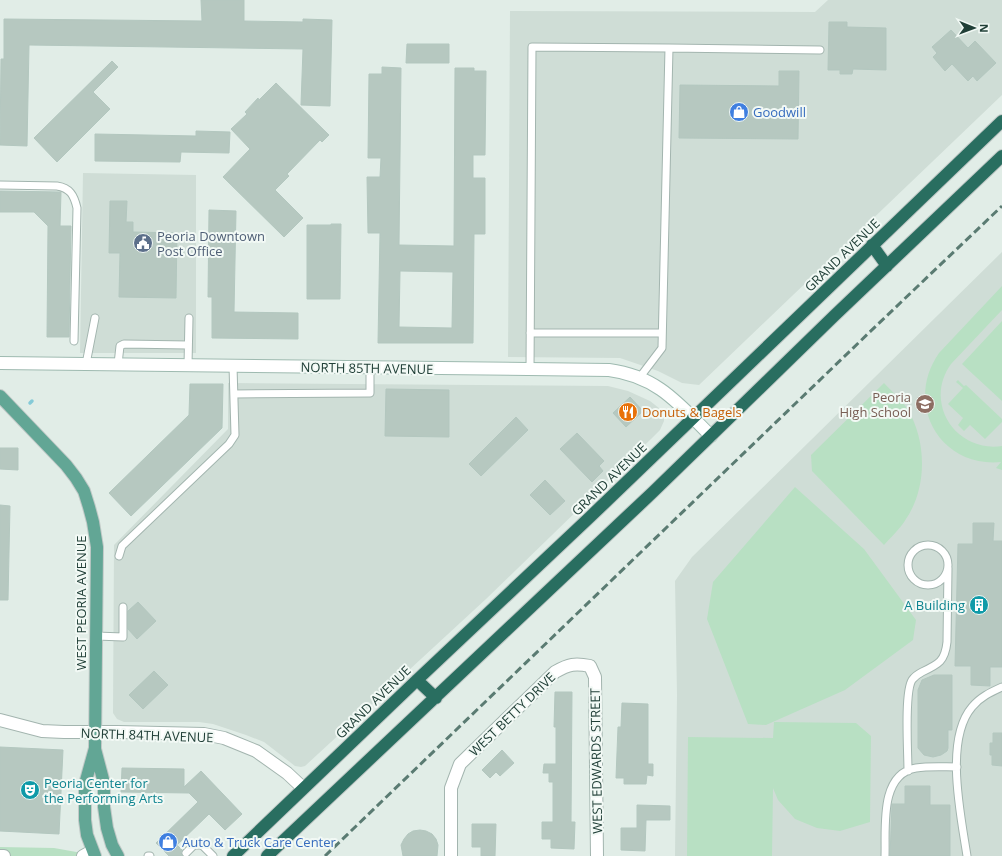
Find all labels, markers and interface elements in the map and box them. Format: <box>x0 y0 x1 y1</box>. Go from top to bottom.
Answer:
north arrow <box>954 8 994 48</box>
text: N <box>977 24 992 33</box>
shop icon: Goodwill <box>728 101 750 123</box>
place label: Goodwill <box>753 103 806 121</box>
street label: GRAND AVENUE <box>801 214 883 296</box>
place label: Peoria Downtown Post Office <box>157 227 265 260</box>
public building icon: Peoria Downtown Post Office <box>132 232 154 254</box>
street label: NORTH 85TH AVENUE <box>300 358 434 378</box>
place label: Peoria High School <box>839 388 911 421</box>
school or university icon: Peoria High School <box>914 393 936 415</box>
restaurant icon: Donuts & Bagels <box>617 401 639 423</box>
place label: Donuts & Bagels <box>642 403 742 421</box>
street label: GRAND AVENUE <box>568 438 650 520</box>
street label: WEST PEORIA AVENUE <box>72 536 90 670</box>
building icon: A Building <box>968 594 990 616</box>
place label: A Building <box>904 596 965 614</box>
street label: GRAND AVENUE <box>332 661 414 743</box>
street label: WEST BETTY DRIVE <box>465 668 559 760</box>
street label: WEST EDWARDS STREET <box>586 687 606 834</box>
street label: NORTH 84TH AVENUE <box>80 724 214 746</box>
place label: Peoria Center for the Performing Arts <box>44 774 163 807</box>
theatre icon: Peoria Center for the Performing Arts <box>19 779 41 801</box>
shop icon: Auto & Truck Care Center <box>157 831 179 853</box>
place label: Auto & Truck Care Center <box>182 833 337 851</box>

